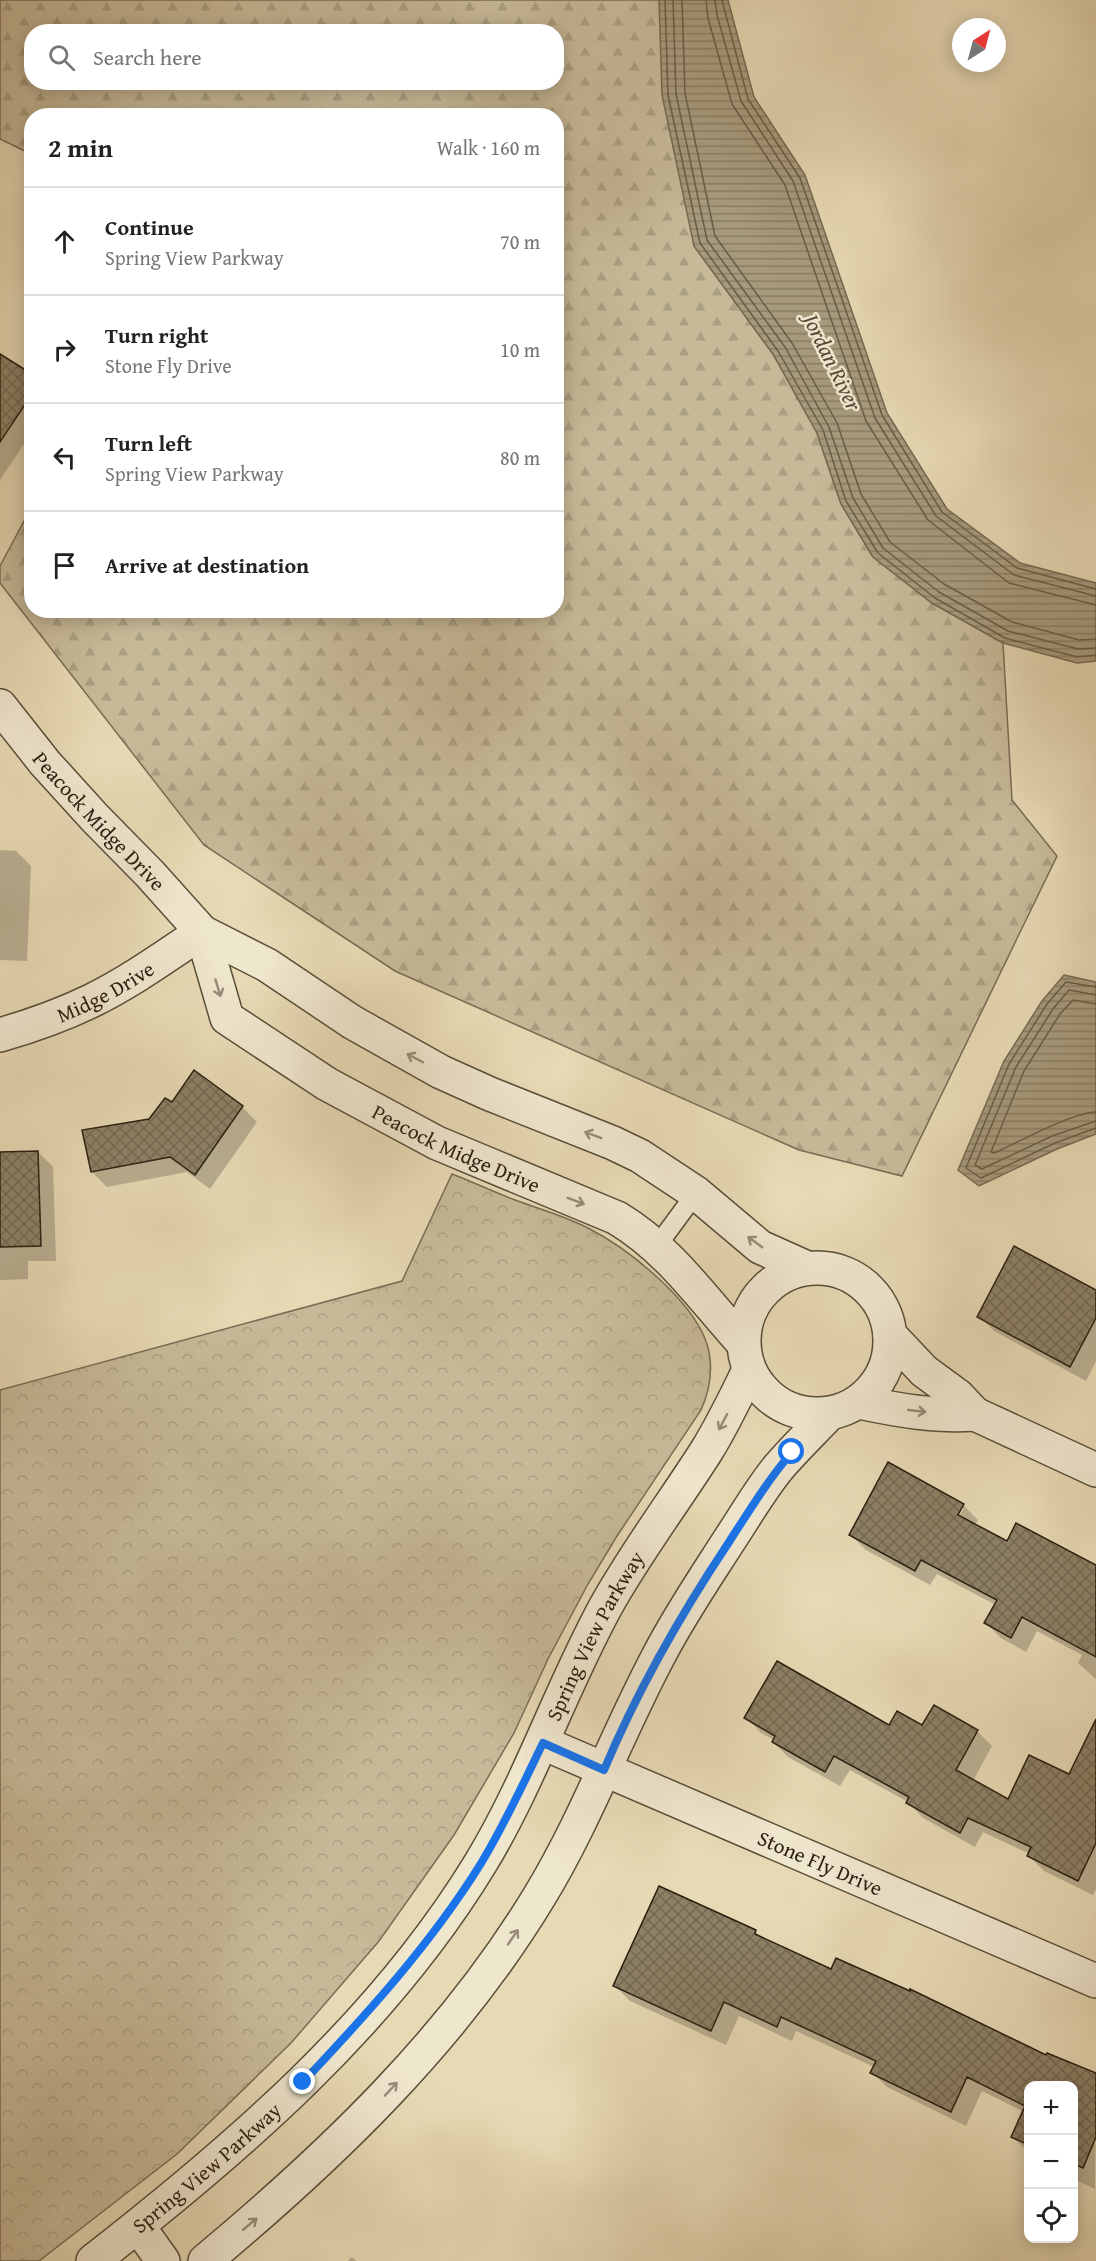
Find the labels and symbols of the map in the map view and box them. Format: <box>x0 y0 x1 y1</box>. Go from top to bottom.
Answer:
north arrow <box>952 18 1006 72</box>
water label: Jordan River <box>794 305 871 417</box>
street label: Peacock Midge Drive <box>26 744 173 897</box>
street label: Midge Drive <box>52 953 160 1030</box>
one-way arrow <box>214 978 225 997</box>
one-way arrow <box>406 1051 424 1063</box>
street label: Peacock Midge Drive <box>367 1096 545 1200</box>
one-way arrow <box>584 1129 603 1140</box>
one-way arrow <box>566 1197 585 1208</box>
one-way arrow <box>747 1236 763 1248</box>
one-way arrow <box>906 1406 926 1417</box>
one-way arrow <box>717 1413 728 1431</box>
route start <box>778 1438 804 1464</box>
street label: Spring View Parkway <box>538 1544 652 1726</box>
street label: Stone Fly Drive <box>753 1822 888 1903</box>
one-way arrow <box>507 1930 519 1946</box>
route end <box>289 2068 315 2094</box>
one-way arrow <box>384 2082 398 2097</box>
street label: Spring View Parkway <box>125 2094 288 2240</box>
one-way arrow <box>242 2217 258 2230</box>

